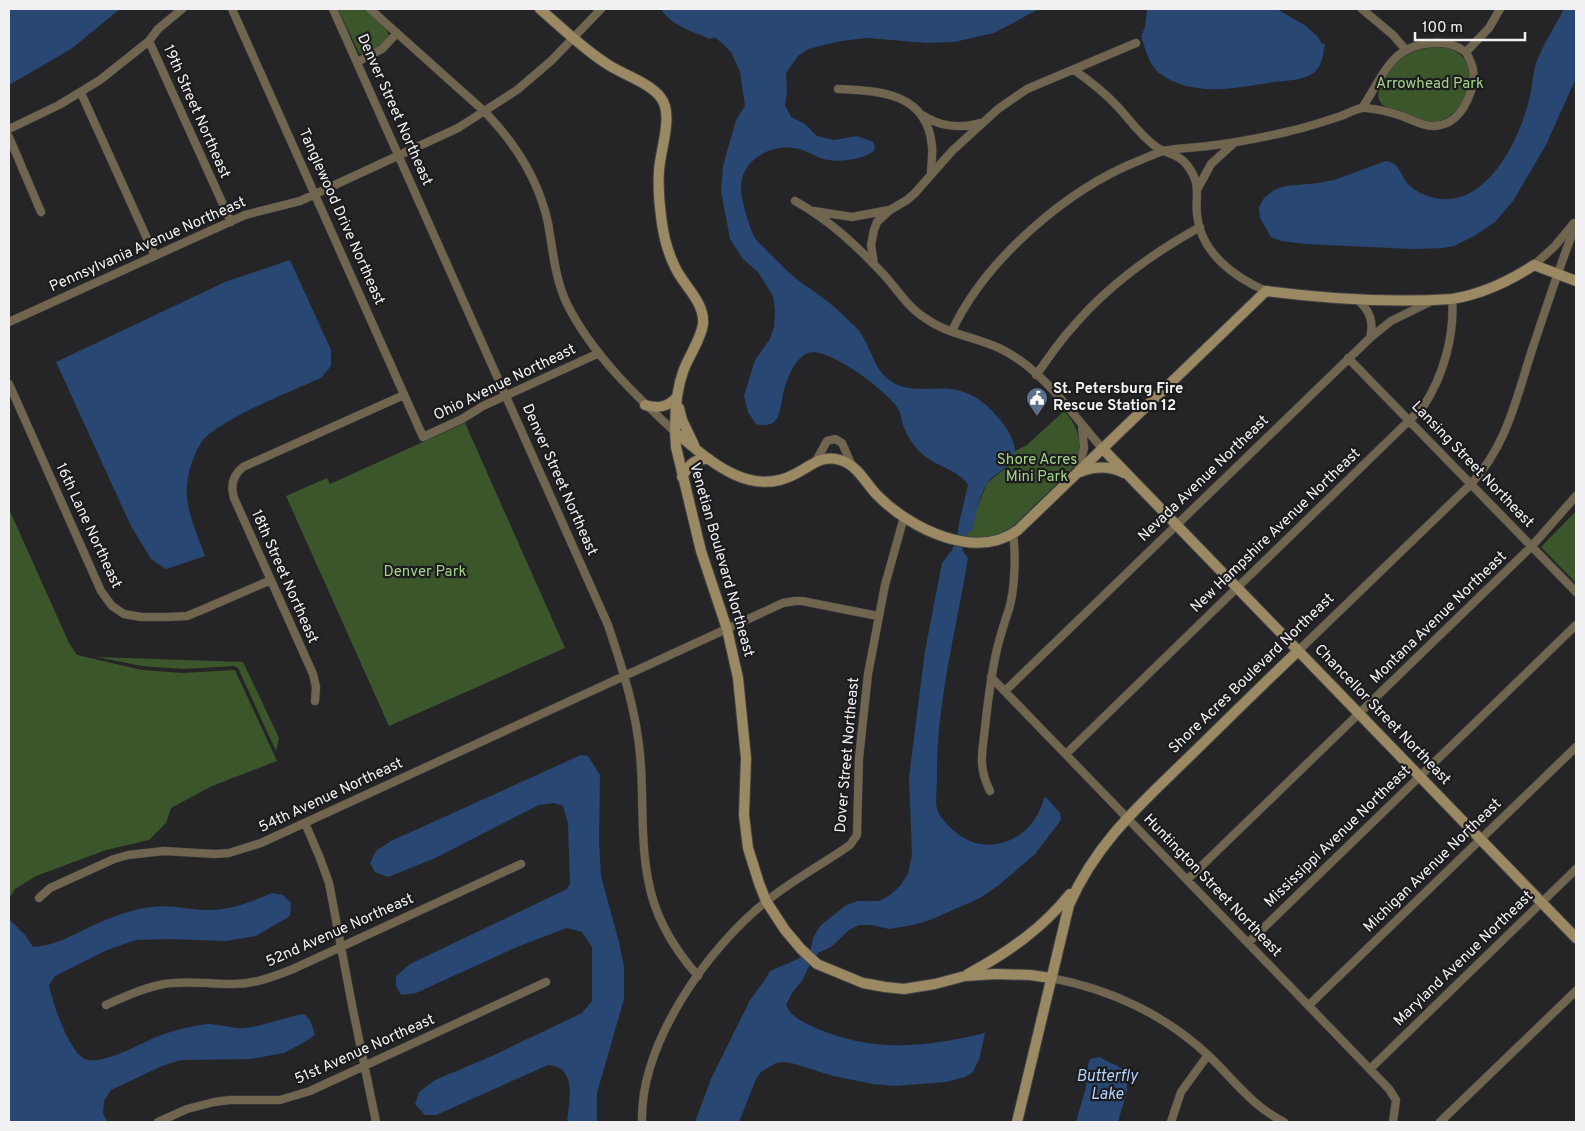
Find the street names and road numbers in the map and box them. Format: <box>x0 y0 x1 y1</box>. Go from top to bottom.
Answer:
street label: Denver Street Northeast <box>352 31 436 189</box>
street label: 19th Street Northeast <box>158 42 234 182</box>
street label: Tanglewood Drive Northeast <box>293 126 389 308</box>
street label: Pennsylvania Avenue Northeast <box>47 193 249 297</box>
street label: Ohio Avenue Northeast <box>431 340 579 426</box>
street label: Lansing Street Northeast <box>1407 398 1537 532</box>
street label: Denver Street Northeast <box>517 401 601 559</box>
street label: Nevada Avenue Northeast <box>1135 412 1273 546</box>
street label: New Hampshire Avenue Northeast <box>1187 445 1365 617</box>
street label: 16th Lane Northeast <box>51 460 125 592</box>
street label: Venetian Boulevard Northeast <box>684 461 758 659</box>
street label: 18th Street Northeast <box>246 507 322 647</box>
street label: Montana Avenue Northeast <box>1367 548 1511 688</box>
street label: Shore Acres Boulevard Northeast <box>1165 590 1339 758</box>
street label: Chancellor Street Northeast <box>1310 641 1454 789</box>
street label: Dover Street Northeast <box>832 677 864 833</box>
street label: 54th Avenue Northeast <box>256 754 406 838</box>
street label: Mississippi Avenue Northeast <box>1261 762 1415 912</box>
street label: Michigan Avenue Northeast <box>1360 795 1506 937</box>
street label: Huntington Street Northeast <box>1139 810 1285 962</box>
street label: Maryland Avenue Northeast <box>1390 887 1538 1031</box>
street label: 52nd Avenue Northeast <box>263 890 417 972</box>
street label: 51st Avenue Northeast <box>292 1011 438 1089</box>

